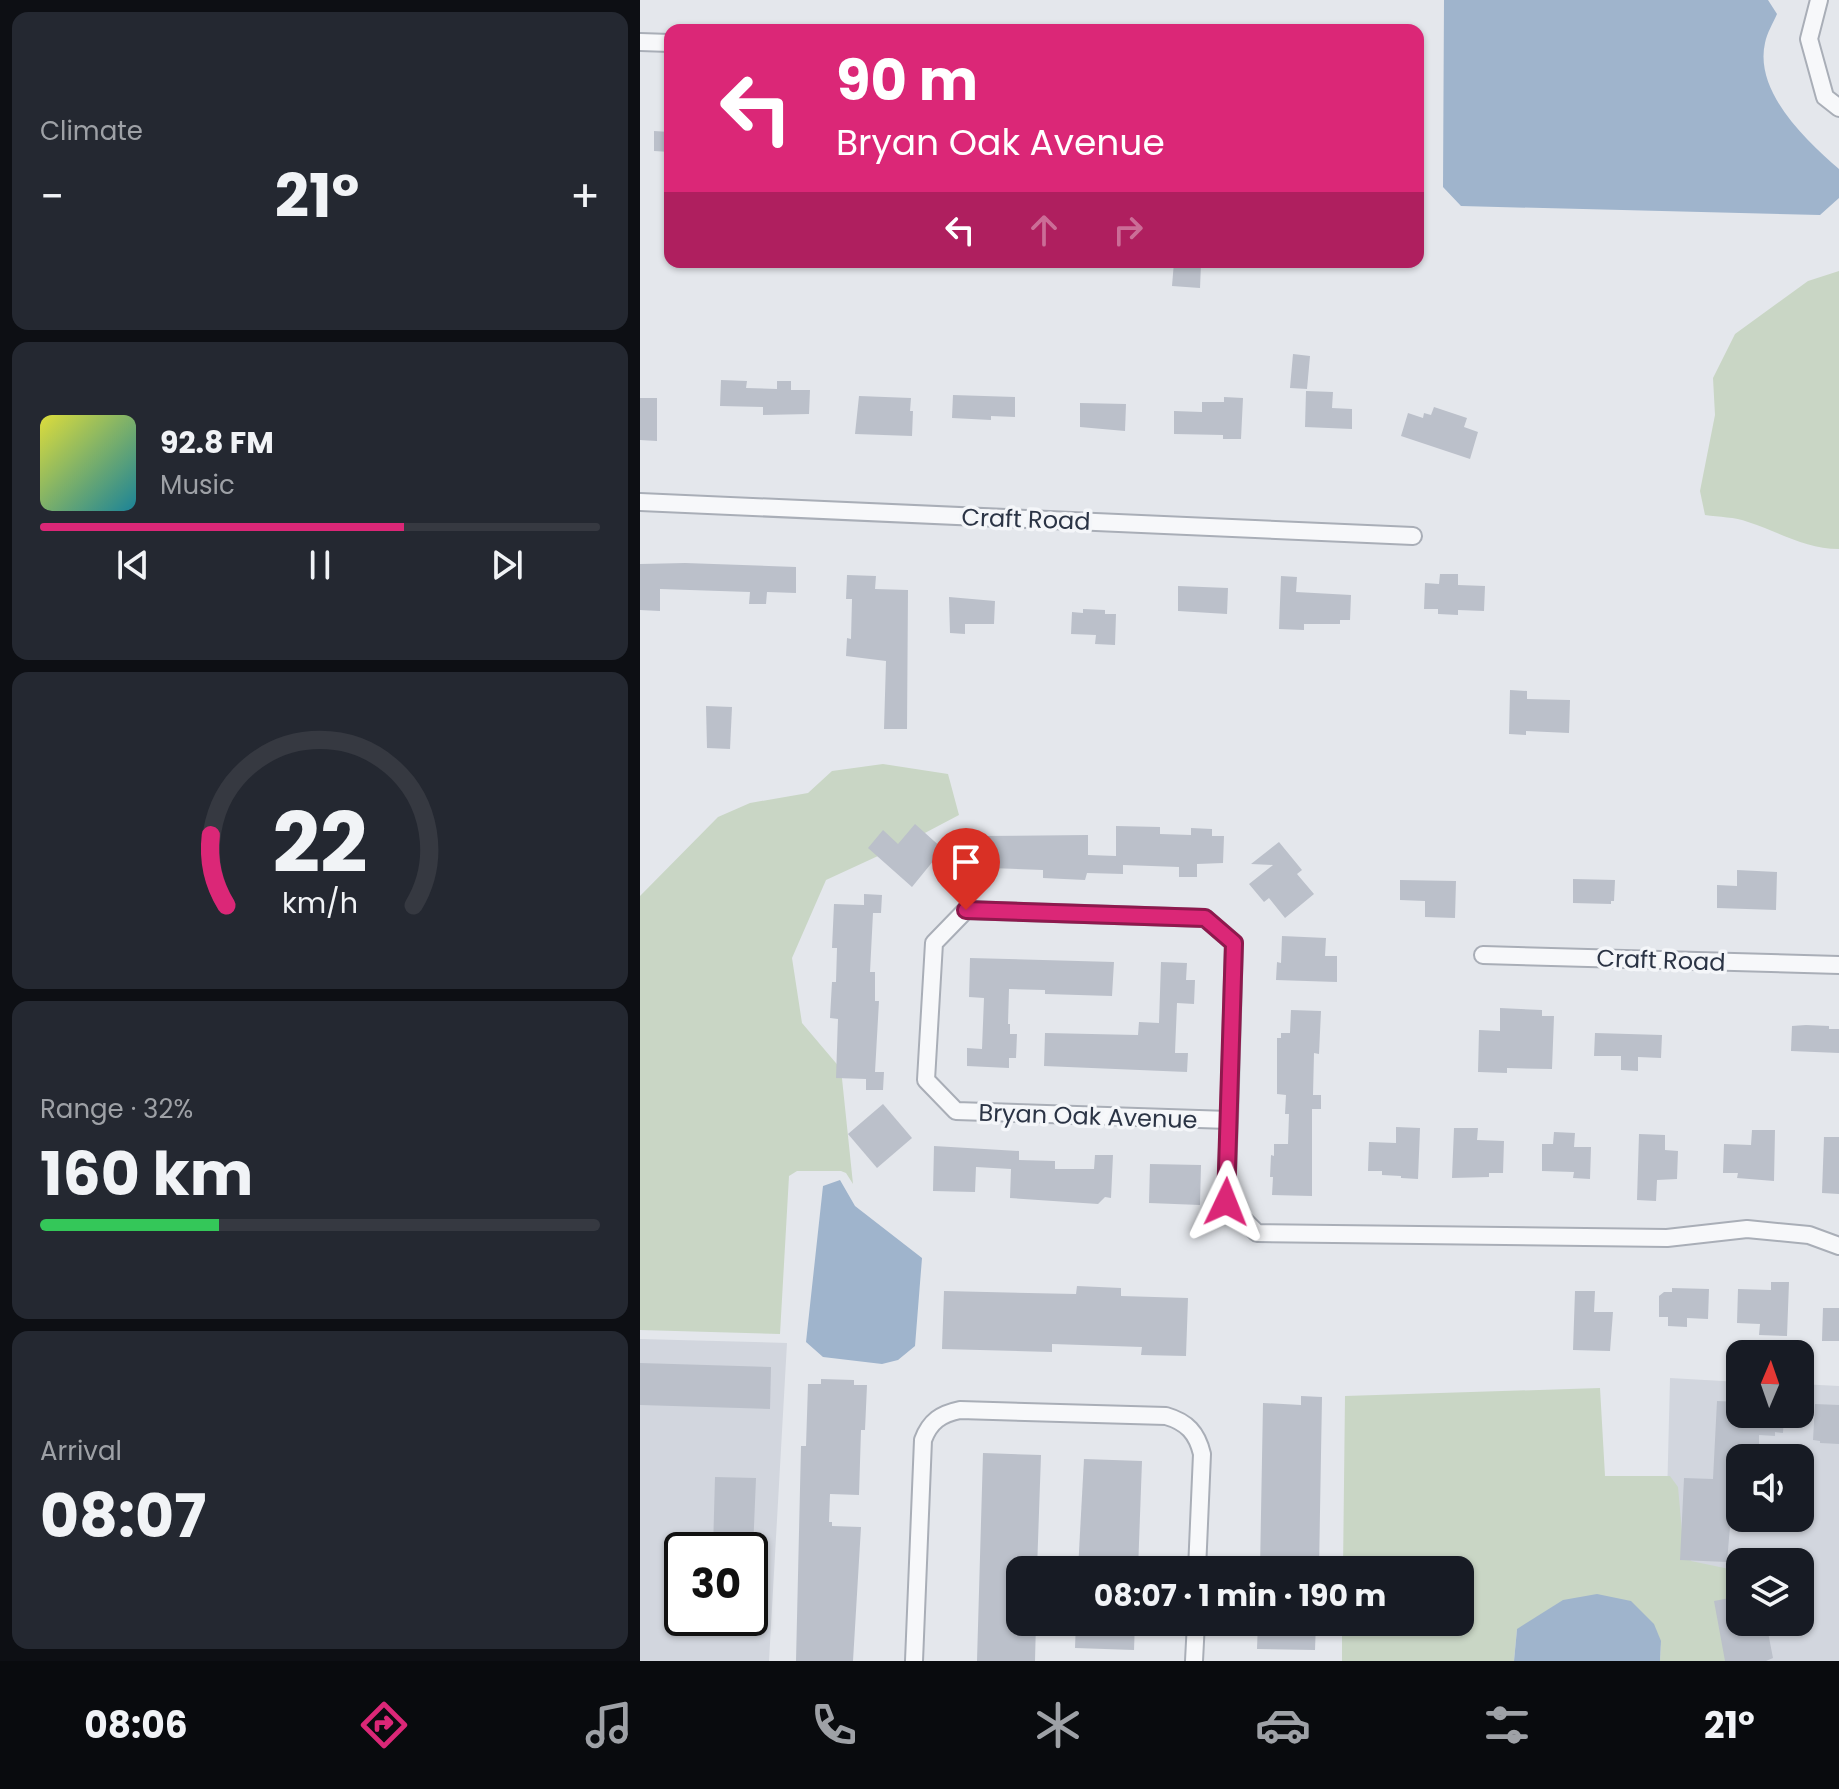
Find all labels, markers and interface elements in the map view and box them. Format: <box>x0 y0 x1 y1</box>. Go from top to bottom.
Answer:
text: 90 m <box>836 41 978 120</box>
icon: left <box>704 56 808 160</box>
text: Climate <box>40 113 143 149</box>
text: Bryan Oak Avenue <box>836 117 1165 168</box>
text: 21° <box>275 154 359 238</box>
text: − <box>40 166 64 227</box>
text: + <box>570 166 600 227</box>
icon: left <box>938 208 982 252</box>
icon: ahead <box>1022 208 1066 252</box>
icon: right <box>1106 208 1150 252</box>
text: 92.8 FM <box>160 421 274 464</box>
text: Music <box>160 467 235 503</box>
street label: Craft Road <box>961 500 1091 538</box>
icon: previous <box>111 543 155 587</box>
icon: pause <box>298 543 342 587</box>
icon: next <box>485 543 529 587</box>
text: 22 <box>272 785 368 901</box>
pin <box>932 828 1000 910</box>
icon: arrive <box>944 840 988 884</box>
text: km/h <box>282 884 358 924</box>
street label: Craft Road <box>1596 941 1726 979</box>
text: Range · 32% <box>40 1091 193 1127</box>
street label: Bryan Oak Avenue <box>978 1096 1198 1136</box>
text: 160 km <box>40 1132 253 1216</box>
position arrow <box>1184 1160 1268 1244</box>
north arrow <box>1726 1340 1814 1428</box>
map controls <box>1726 1340 1814 1636</box>
text: Arrival <box>40 1433 122 1469</box>
button: sound <box>1726 1444 1814 1532</box>
text: 08:07 <box>40 1474 206 1558</box>
speed limit sign: 30 <box>664 1532 768 1636</box>
button: layers <box>1726 1548 1814 1636</box>
text: 08:07 · 1 min · 190 m <box>1094 1574 1386 1617</box>
icon: directions <box>356 1697 412 1753</box>
icon: music <box>581 1697 637 1753</box>
icon: phone <box>806 1697 862 1753</box>
icon: climate <box>1030 1697 1086 1753</box>
icon: car <box>1255 1697 1311 1753</box>
icon: filters <box>1479 1697 1535 1753</box>
text: 08:06 <box>84 1700 188 1751</box>
text: 21° <box>1704 1700 1755 1751</box>

